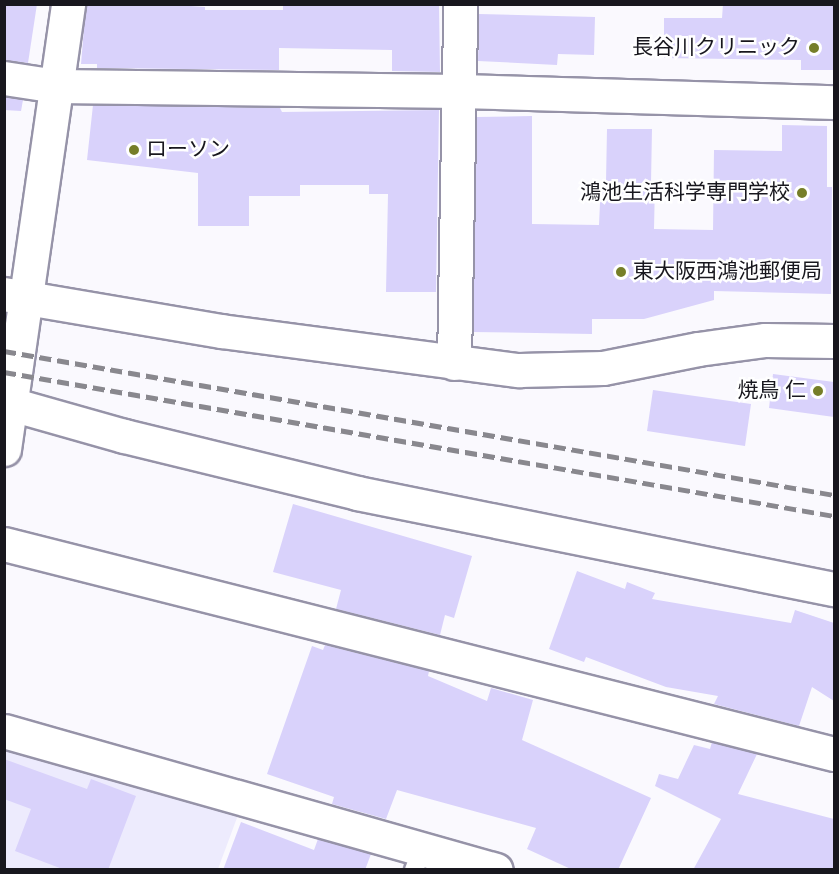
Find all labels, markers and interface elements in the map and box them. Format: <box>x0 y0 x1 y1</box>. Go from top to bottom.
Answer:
place label: 長谷川クリニック <box>632 35 800 61</box>
marker: 長谷川クリニック <box>805 39 823 57</box>
place label: ローソン <box>146 137 230 163</box>
marker: ローソン <box>127 143 141 157</box>
place label: 鴻池生活科学専門学校 <box>580 180 790 206</box>
marker: 鴻池生活科学専門学校 <box>795 186 809 200</box>
place label: 東大阪西鴻池郵便局 <box>633 259 822 285</box>
marker: 東大阪西鴻池郵便局 <box>614 265 628 279</box>
place label: 焼鳥 仁 <box>738 378 806 404</box>
marker: 焼鳥 仁 <box>811 384 825 398</box>

